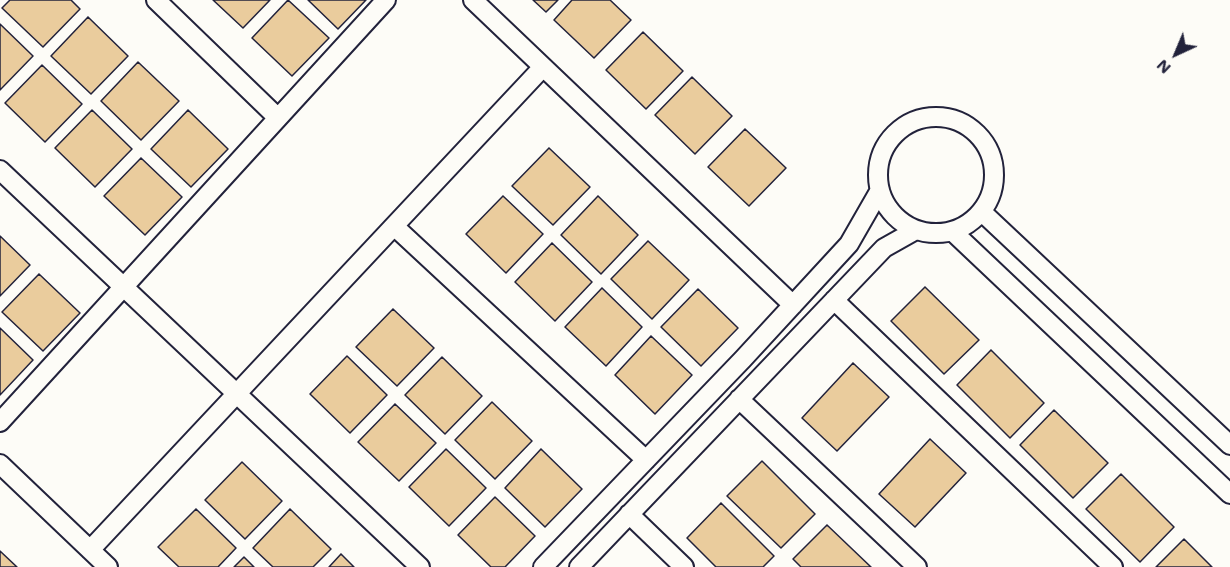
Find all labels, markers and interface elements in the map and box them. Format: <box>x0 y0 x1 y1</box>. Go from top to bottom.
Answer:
north arrow <box>1146 24 1206 84</box>
text: N <box>1151 56 1175 79</box>

